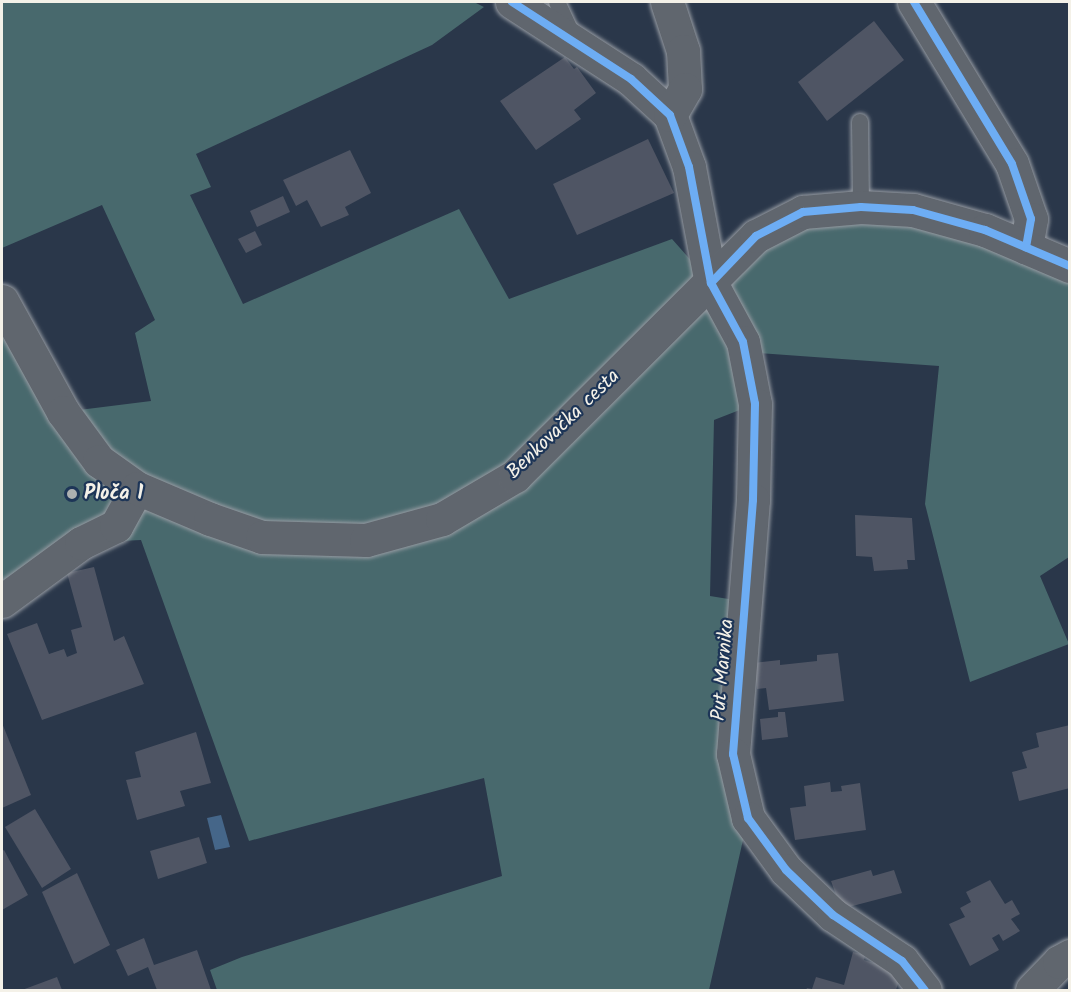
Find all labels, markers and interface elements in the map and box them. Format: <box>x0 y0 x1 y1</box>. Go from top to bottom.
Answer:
street label: Benkovačka cesta <box>502 365 626 485</box>
place label: Ploča 1 <box>84 482 143 506</box>
marker: Ploča 1 <box>65 487 79 501</box>
street label: Put Marnika <box>708 618 740 722</box>

